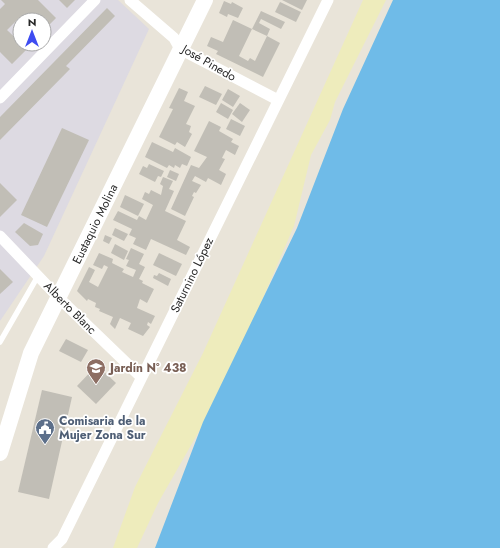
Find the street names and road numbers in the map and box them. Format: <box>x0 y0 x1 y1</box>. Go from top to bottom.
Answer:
street label: José Pinedo <box>177 39 240 86</box>
street label: Eustaquio Molina <box>68 181 122 267</box>
street label: Saturnino López <box>166 234 218 316</box>
street label: Alberto Blanc <box>40 278 101 339</box>

